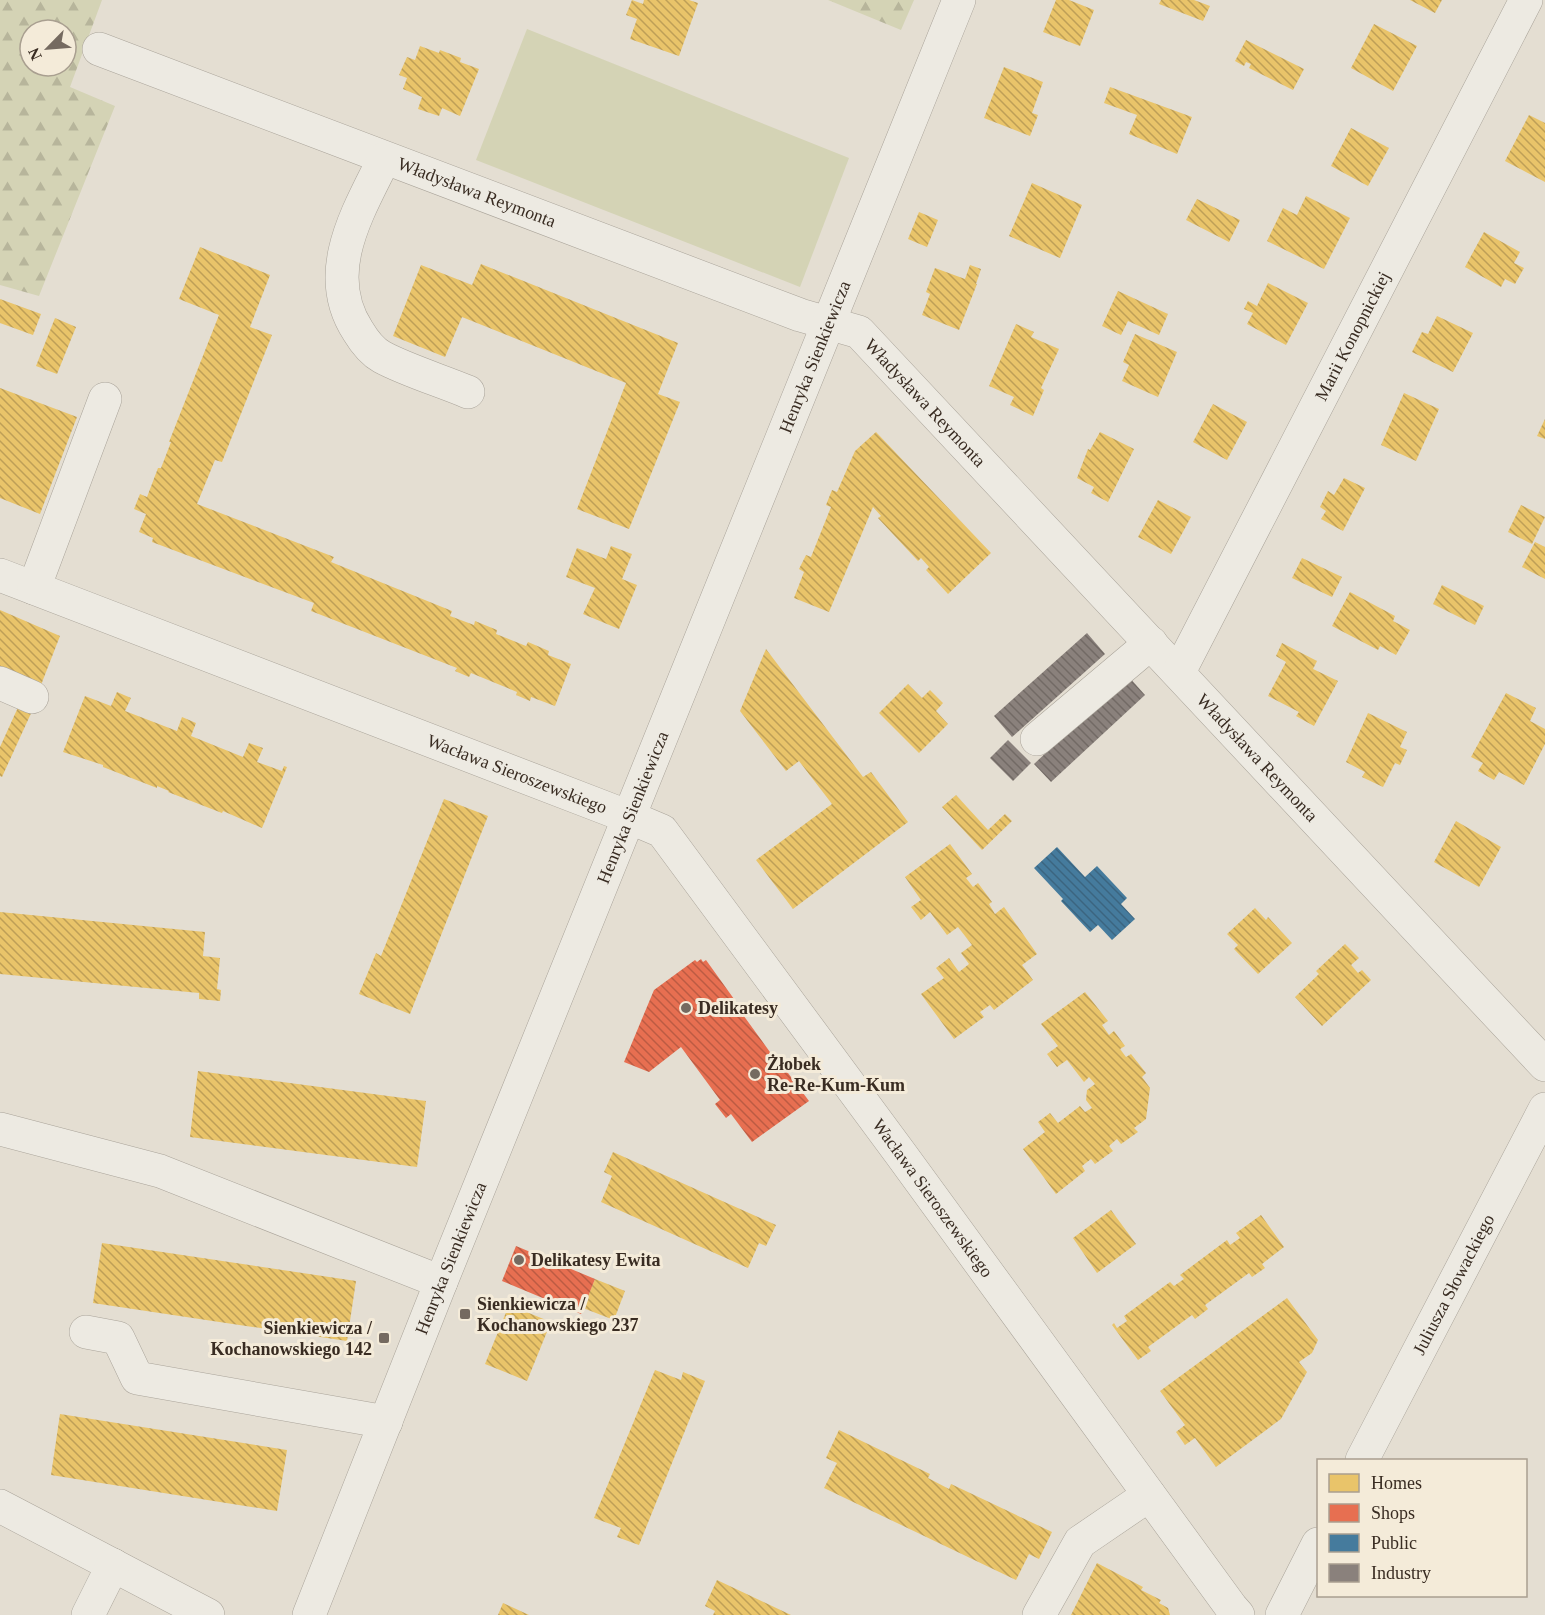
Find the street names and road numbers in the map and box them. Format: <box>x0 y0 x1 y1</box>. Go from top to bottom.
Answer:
street label: Władysława Reymonta <box>395 153 559 231</box>
street label: Marii Konopnickiej <box>1311 268 1394 404</box>
street label: Henryka Sienkiewicza <box>775 278 855 436</box>
street label: Władysława Reymonta <box>861 335 990 471</box>
street label: Władysława Reymonta <box>1193 690 1322 826</box>
street label: Henryka Sienkiewicza <box>593 728 672 887</box>
street label: Wacława Sieroszewskiego <box>424 730 610 818</box>
street label: Wacława Sieroszewskiego <box>868 1115 997 1281</box>
street label: Henryka Sienkiewicza <box>411 1179 490 1337</box>
street label: Juliusza Słowackiego <box>1409 1211 1498 1358</box>

